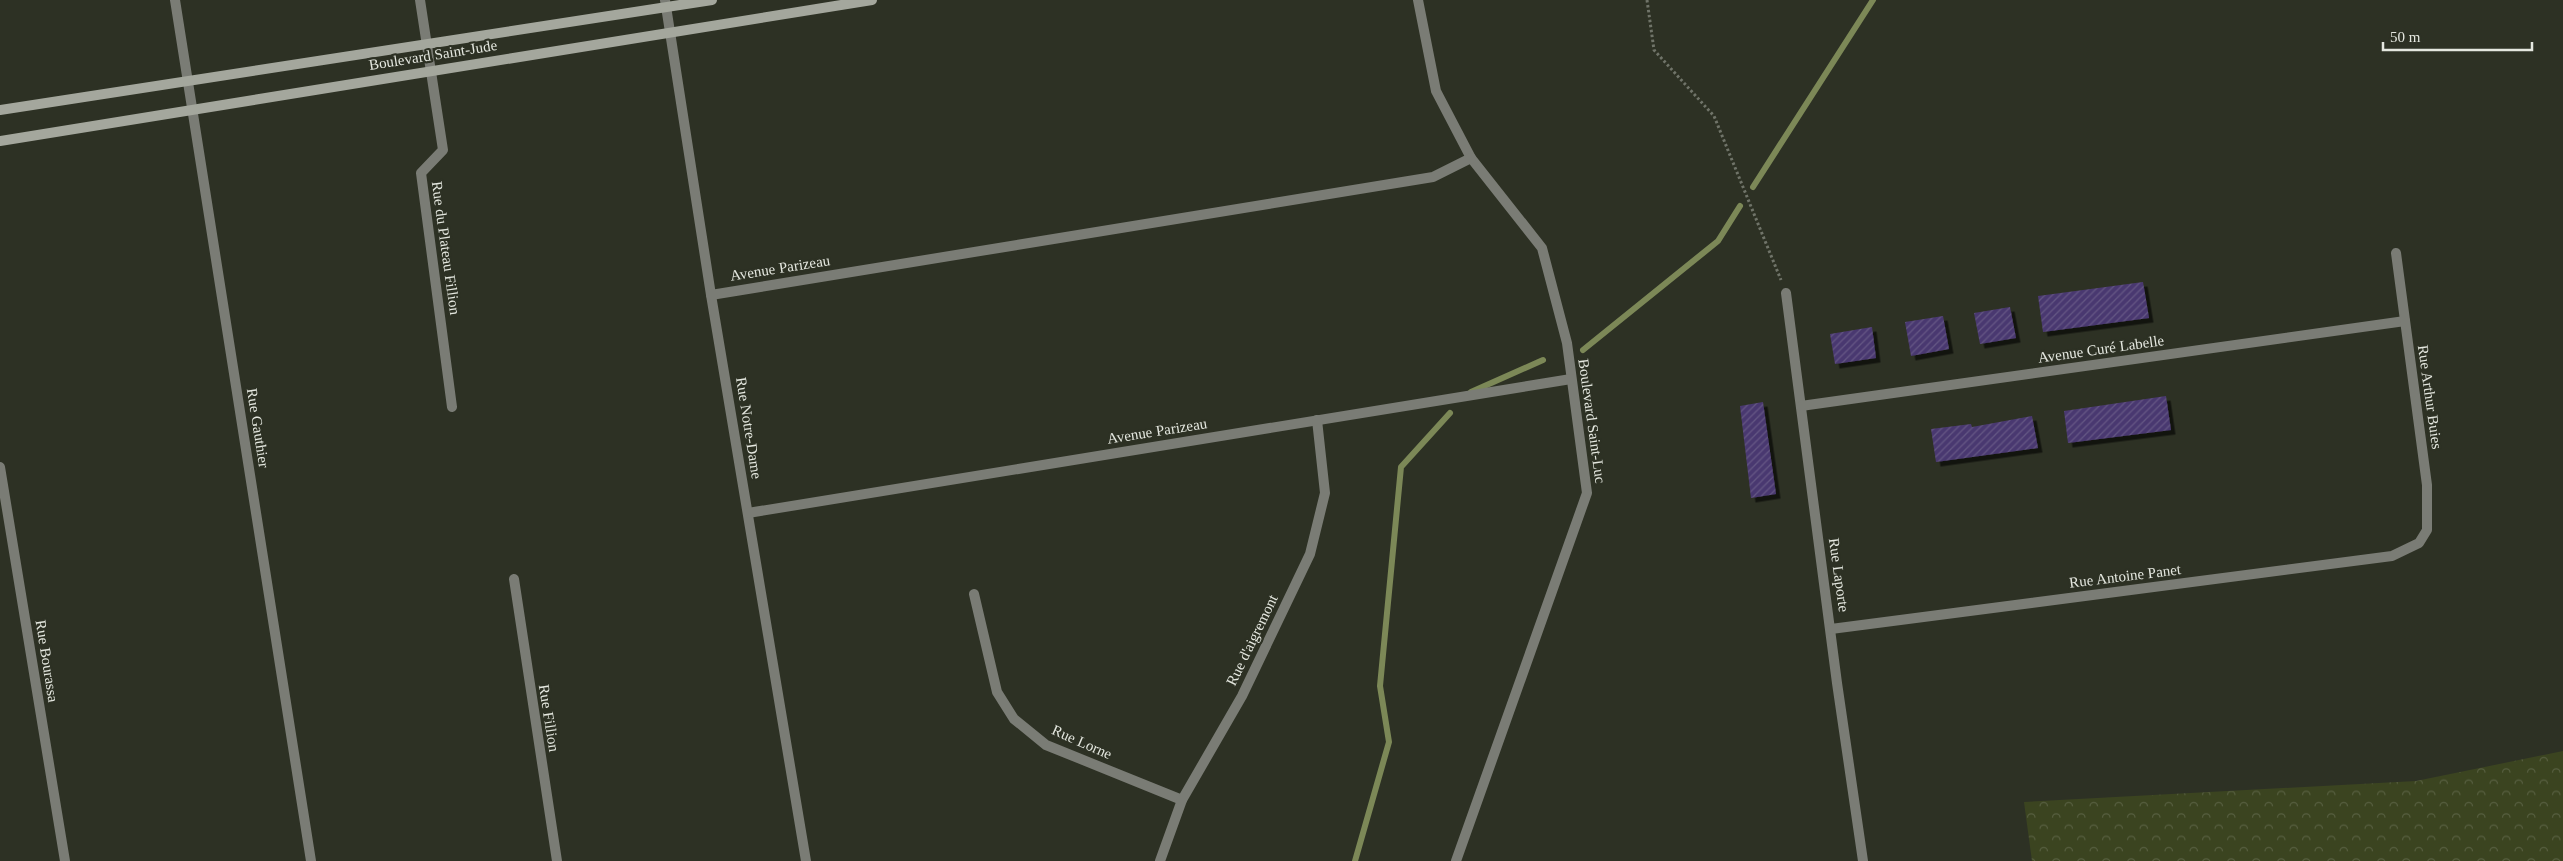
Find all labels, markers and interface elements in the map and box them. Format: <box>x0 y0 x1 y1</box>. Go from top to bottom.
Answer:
scale bar <box>2383 20 2532 52</box>
text: 50 m <box>2390 29 2421 45</box>
street label: Boulevard Saint-Jude <box>368 37 499 73</box>
street label: Rue du Plateau Fillion <box>429 180 463 316</box>
street label: Avenue Parizeau <box>729 252 832 284</box>
street label: Avenue Curé Labelle <box>2037 332 2165 366</box>
street label: Rue Arthur Buies <box>2415 344 2445 450</box>
street label: Boulevard Saint-Luc <box>1575 358 1609 485</box>
street label: Rue Notre-Dame <box>733 376 765 480</box>
street label: Rue Gauthier <box>244 387 272 469</box>
street label: Avenue Parizeau <box>1106 415 1209 447</box>
street label: Rue Laporte <box>1826 537 1852 613</box>
street label: Rue Antoine Panet <box>2068 561 2183 591</box>
street label: Rue d'aigremont <box>1223 591 1281 688</box>
street label: Rue Bourassa <box>33 619 61 704</box>
street label: Rue Fillion <box>536 683 562 753</box>
street label: Rue Lorne <box>1050 722 1115 762</box>

